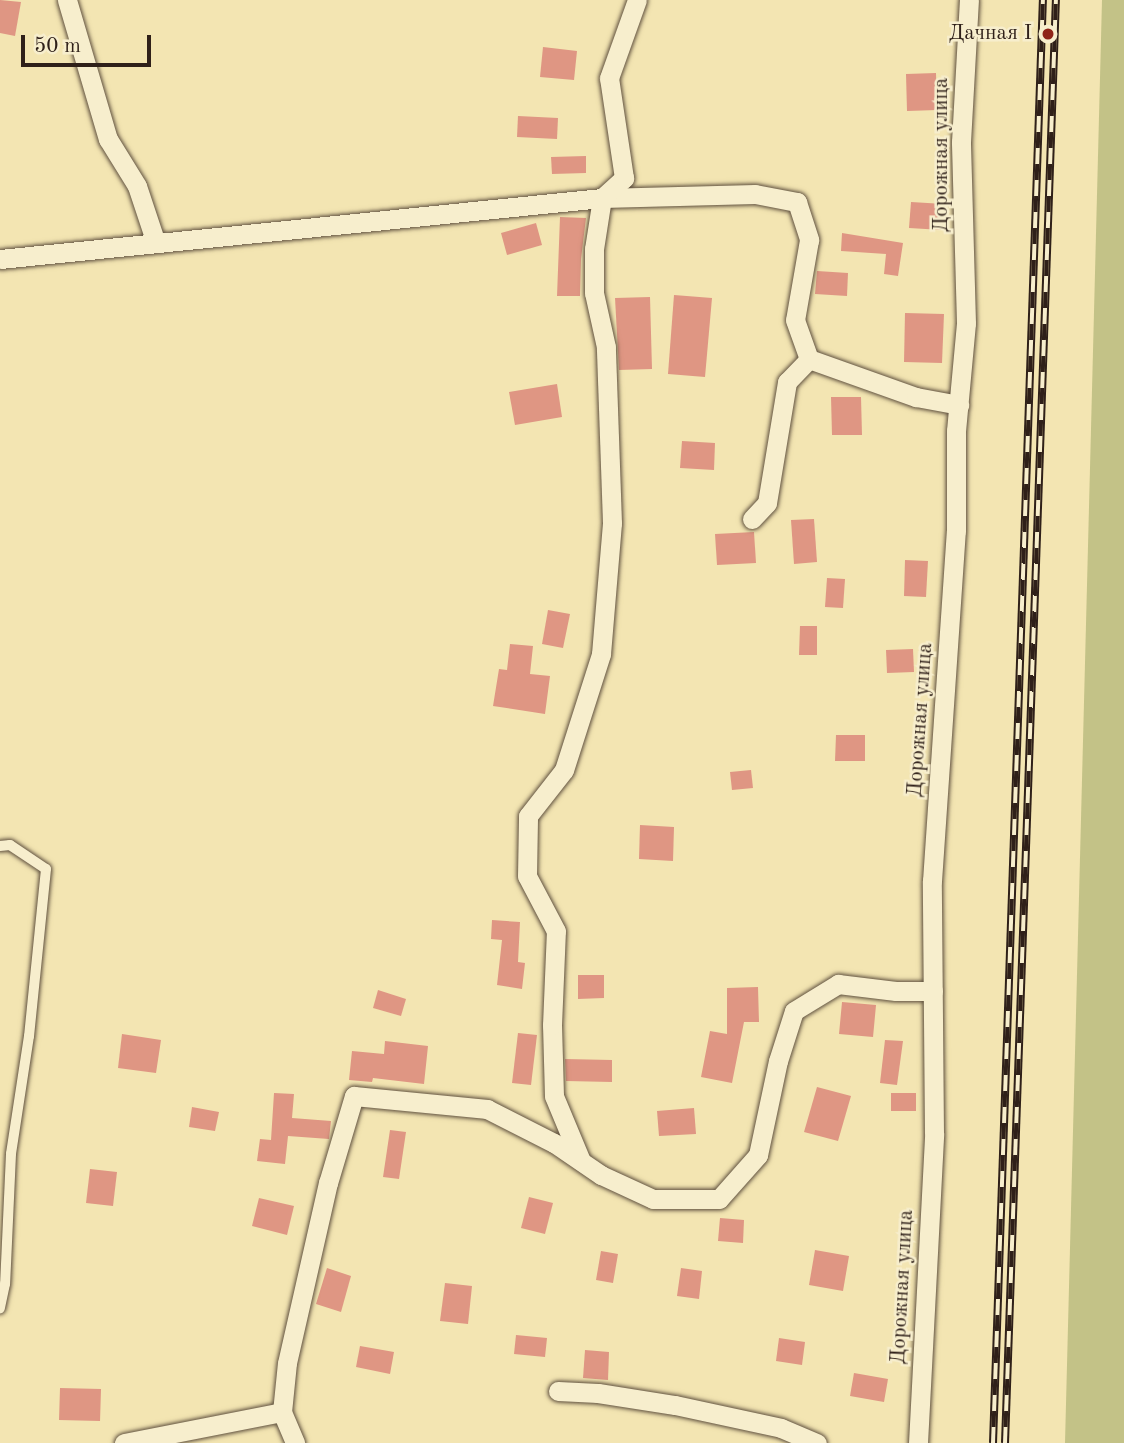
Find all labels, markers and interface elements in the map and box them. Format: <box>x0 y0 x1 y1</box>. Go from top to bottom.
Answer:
scale bar <box>24 21 154 65</box>
place label: Дачная I <box>949 21 1032 47</box>
marker: Дачная I <box>1038 24 1058 44</box>
text: 50 m <box>34 36 81 57</box>
street label: Дорожная улица <box>929 78 955 232</box>
street label: Дорожная улица <box>903 642 939 798</box>
street label: Дорожная улица <box>886 1209 920 1365</box>

